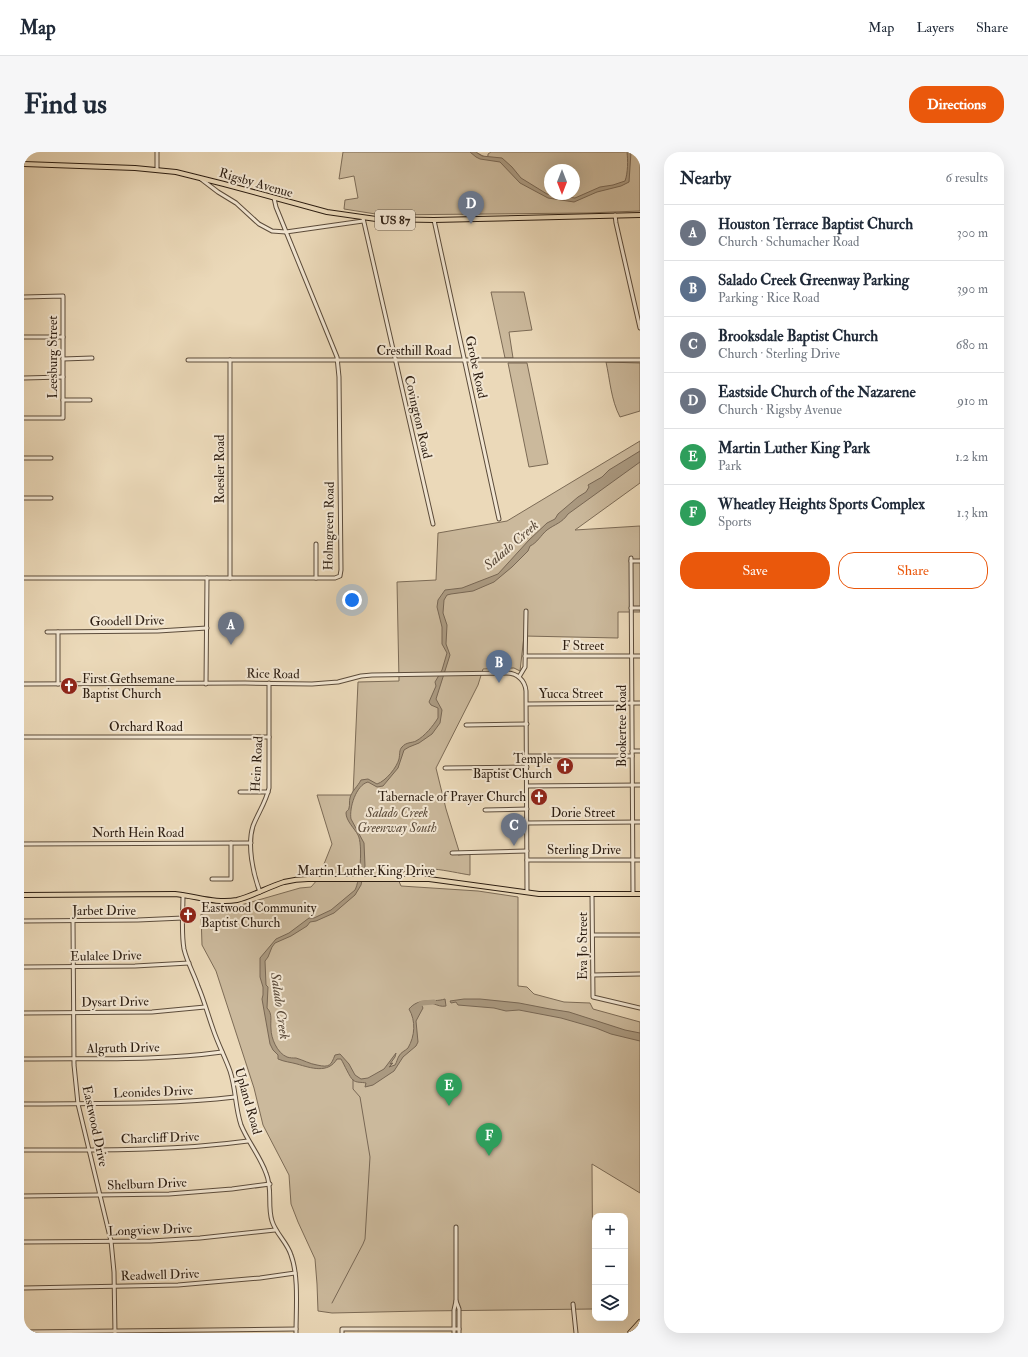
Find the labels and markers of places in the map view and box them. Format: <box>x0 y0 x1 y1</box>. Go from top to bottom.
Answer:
pin: D <box>458 191 484 224</box>
pin: A <box>218 612 244 645</box>
pin: B <box>486 650 512 683</box>
place label: First Gethsemane Baptist Church <box>82 671 175 703</box>
church icon: First Gethsemane Baptist Church <box>59 676 79 696</box>
place label: Temple Baptist Church <box>473 751 553 783</box>
church icon: Temple Baptist Church <box>555 756 575 776</box>
church icon: Tabernacle of Prayer Church <box>529 787 549 807</box>
place label: Tabernacle of Prayer Church <box>378 789 526 806</box>
pin: C <box>501 813 527 846</box>
place label: Eastwood Community Baptist Church <box>201 900 317 932</box>
church icon: Eastwood Community Baptist Church <box>178 905 198 925</box>
pin: E <box>436 1073 462 1106</box>
pin: F <box>476 1123 502 1156</box>

